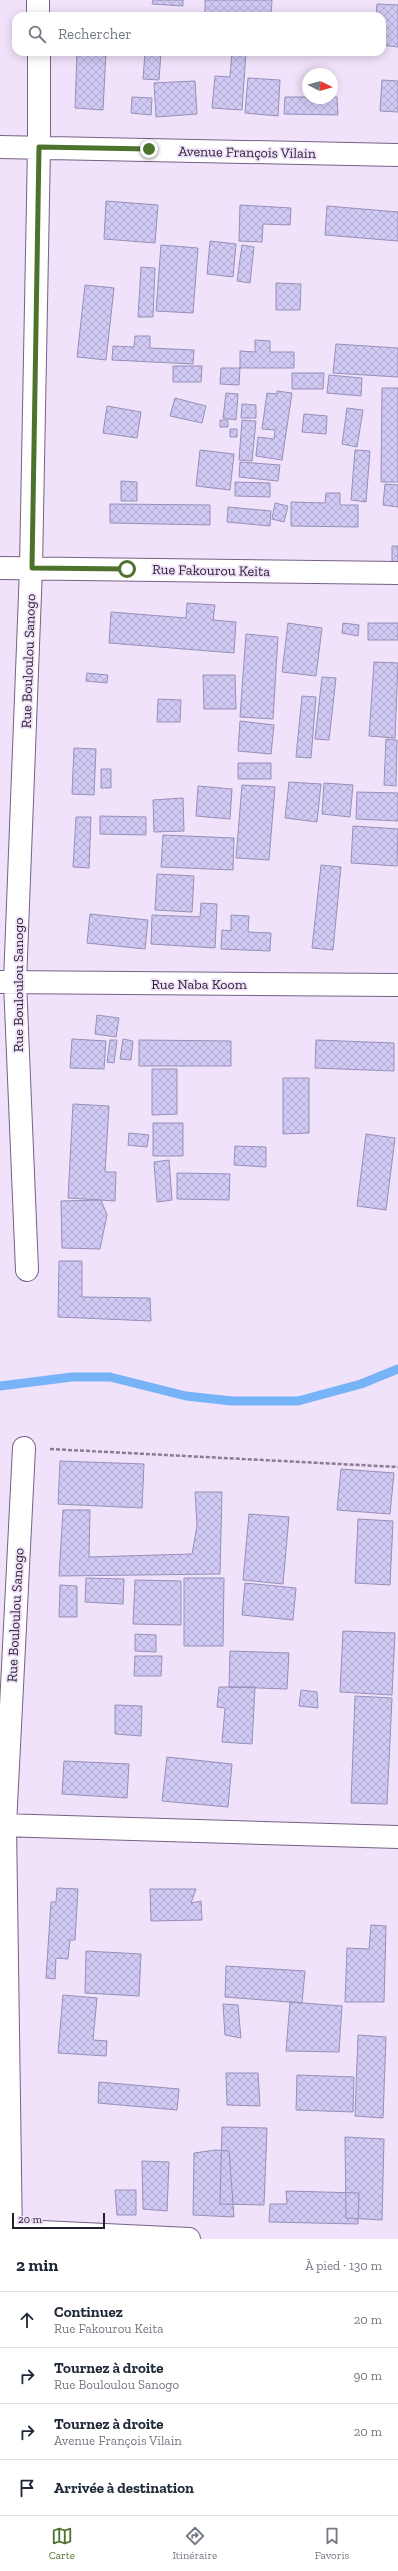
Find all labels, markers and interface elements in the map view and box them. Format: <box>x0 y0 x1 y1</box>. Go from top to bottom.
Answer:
search box <box>12 12 386 56</box>
icon: search <box>26 23 48 45</box>
text: Rechercher <box>58 25 132 43</box>
north arrow <box>302 68 338 104</box>
route end <box>140 140 158 158</box>
street label: Avenue François Vilain <box>178 143 316 162</box>
route start <box>118 560 136 578</box>
street label: Rue Fakourou Keita <box>152 561 270 580</box>
street label: Rue Bouloulou Sanogo <box>18 593 39 729</box>
street label: Rue Bouloulou Sanogo <box>10 918 27 1052</box>
street label: Rue Naba Koom <box>151 976 247 993</box>
street label: Rue Bouloulou Sanogo <box>3 1547 28 1683</box>
scale bar <box>12 2211 105 2230</box>
text: 20 m <box>18 2213 42 2226</box>
text: 2 min <box>16 2255 58 2275</box>
text: À pied · 130 m <box>305 2258 382 2273</box>
text: Continuez <box>54 2303 123 2321</box>
icon: ahead <box>16 2309 38 2331</box>
text: 20 m <box>354 2312 382 2327</box>
text: Rue Fakourou Keita <box>54 2321 164 2336</box>
text: Tournez à droite <box>54 2359 164 2377</box>
icon: right <box>16 2365 38 2387</box>
text: 90 m <box>353 2368 382 2383</box>
text: Rue Bouloulou Sanogo <box>54 2377 179 2392</box>
text: Tournez à droite <box>54 2415 164 2433</box>
icon: right <box>16 2421 38 2443</box>
text: 20 m <box>354 2424 382 2439</box>
text: Avenue François Vilain <box>54 2433 182 2448</box>
icon: arrive <box>16 2477 38 2499</box>
text: Arrivée à destination <box>54 2479 194 2497</box>
tab: Carte <box>49 2525 75 2562</box>
tab: Itinéraire <box>172 2525 217 2562</box>
tab: Favoris <box>315 2525 349 2562</box>

